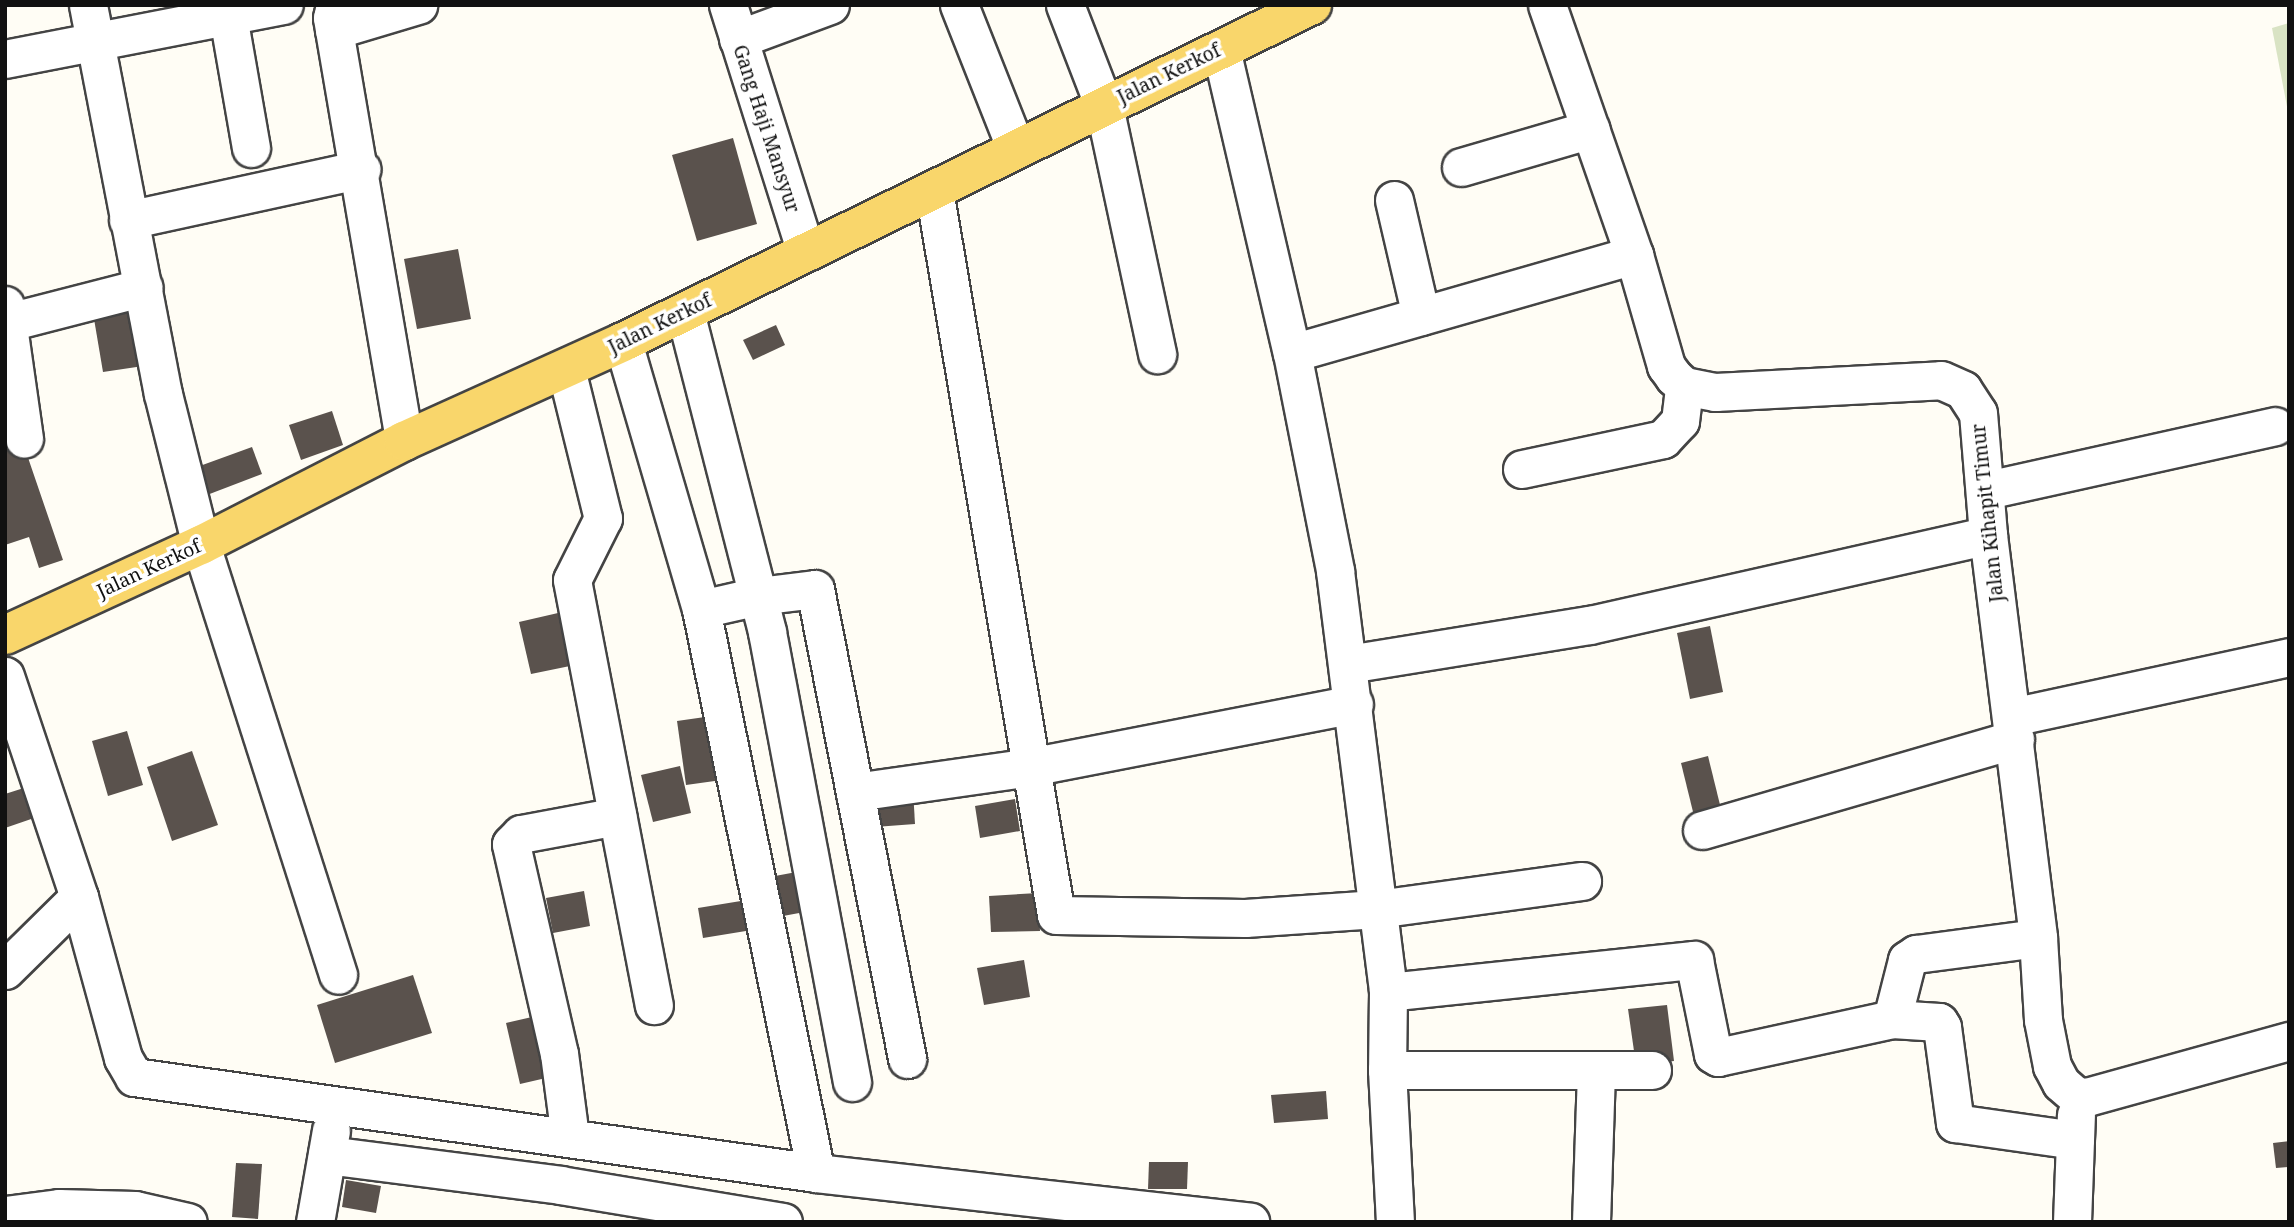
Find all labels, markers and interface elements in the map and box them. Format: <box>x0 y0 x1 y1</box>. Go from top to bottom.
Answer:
street label: Jalan Kerkof <box>1114 39 1224 109</box>
street label: Gang Haji Mansyur <box>728 42 804 216</box>
street label: Jalan Kerkof <box>605 289 715 359</box>
street label: Jalan Kihapit Timur <box>1967 423 2009 603</box>
street label: Jalan Kerkof <box>93 535 205 603</box>

